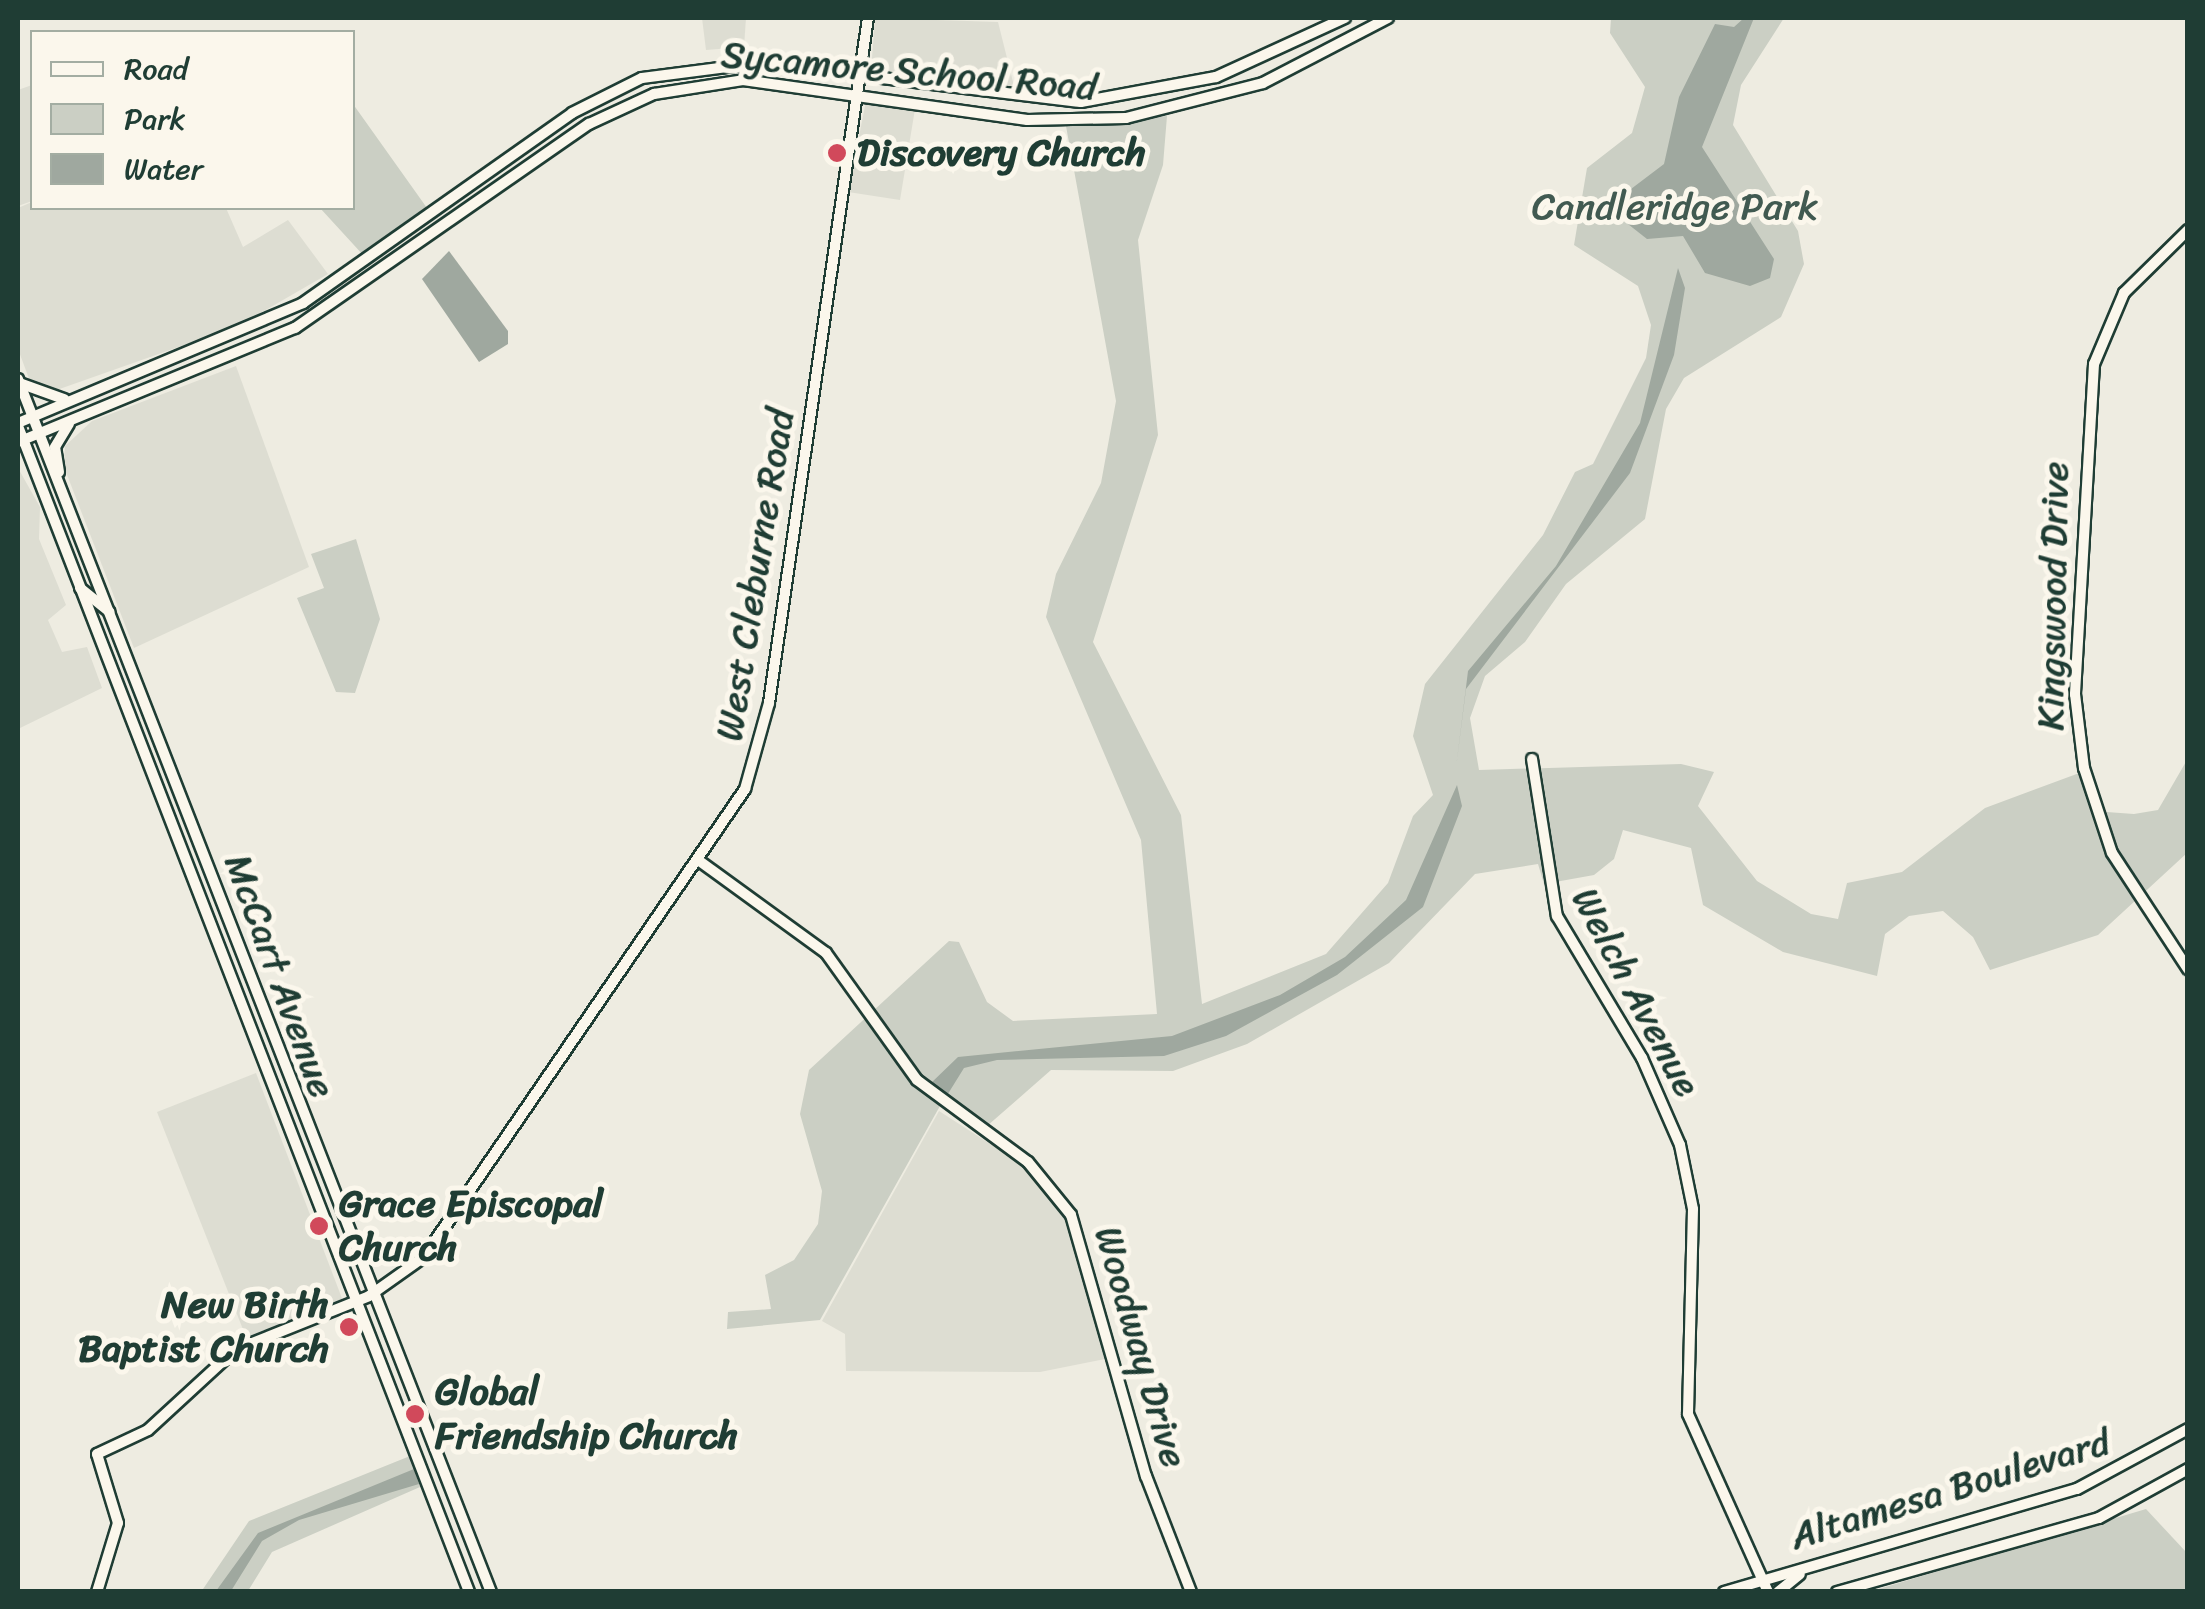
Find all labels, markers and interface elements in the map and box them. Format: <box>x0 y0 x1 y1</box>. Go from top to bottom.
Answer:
legend <box>30 30 355 210</box>
street label: Sycamore School Road <box>719 32 1099 110</box>
text: Road <box>124 42 188 96</box>
text: Park <box>124 92 186 146</box>
place label: Discovery Church <box>857 130 1146 176</box>
text: Water <box>124 142 203 196</box>
marker: Discovery Church <box>826 142 848 164</box>
park label: Candleridge Park <box>1532 184 1818 230</box>
street label: West Cleburne Road <box>706 407 804 743</box>
street label: Kingswood Drive <box>2028 461 2078 731</box>
street label: McCart Avenue <box>215 848 345 1104</box>
street label: Welch Avenue <box>1562 880 1710 1104</box>
place label: Grace Episcopal Church <box>339 1181 603 1270</box>
marker: Grace Episcopal Church <box>308 1215 330 1237</box>
street label: Woodway Drive <box>1085 1221 1197 1473</box>
place label: New Birth Baptist Church <box>78 1282 329 1372</box>
marker: New Birth Baptist Church <box>338 1316 360 1338</box>
place label: Global Friendship Church <box>435 1369 738 1458</box>
marker: Global Friendship Church <box>404 1403 426 1425</box>
street label: Altamesa Boulevard <box>1785 1419 2115 1559</box>

